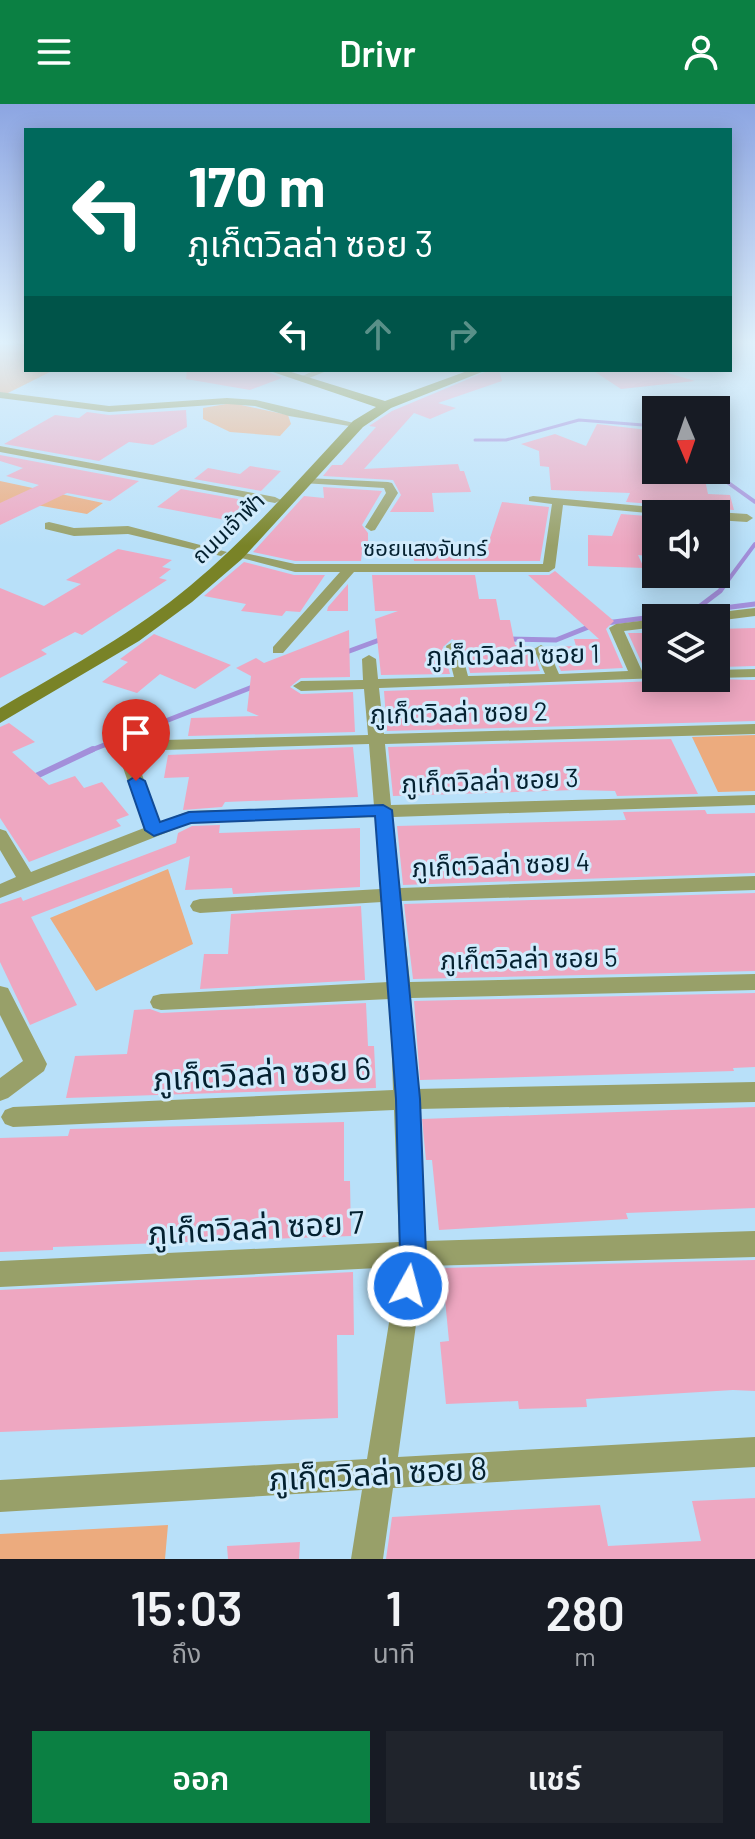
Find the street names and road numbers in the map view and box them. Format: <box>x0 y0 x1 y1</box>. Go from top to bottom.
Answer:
street label: ถนนเจ้าฟ้า <box>186 486 269 568</box>
street label: ซอยแสงจันทร์ <box>363 534 488 560</box>
street label: ภูเก็ตวิลล่า ซอย 1 <box>426 636 600 673</box>
street label: ภูเก็ตวิลล่า ซอย 2 <box>370 694 548 731</box>
street label: ภูเก็ตวิลล่า ซอย 3 <box>401 761 579 800</box>
street label: ภูเก็ตวิลล่า ซอย 4 <box>411 845 591 884</box>
street label: ภูเก็ตวิลล่า ซอย 5 <box>440 940 618 977</box>
street label: ภูเก็ตวิลล่า ซอย 6 <box>152 1047 372 1100</box>
street label: ภูเก็ตวิลล่า ซอย 7 <box>147 1201 365 1254</box>
street label: ภูเก็ตวิลล่า ซอย 8 <box>268 1447 488 1500</box>

